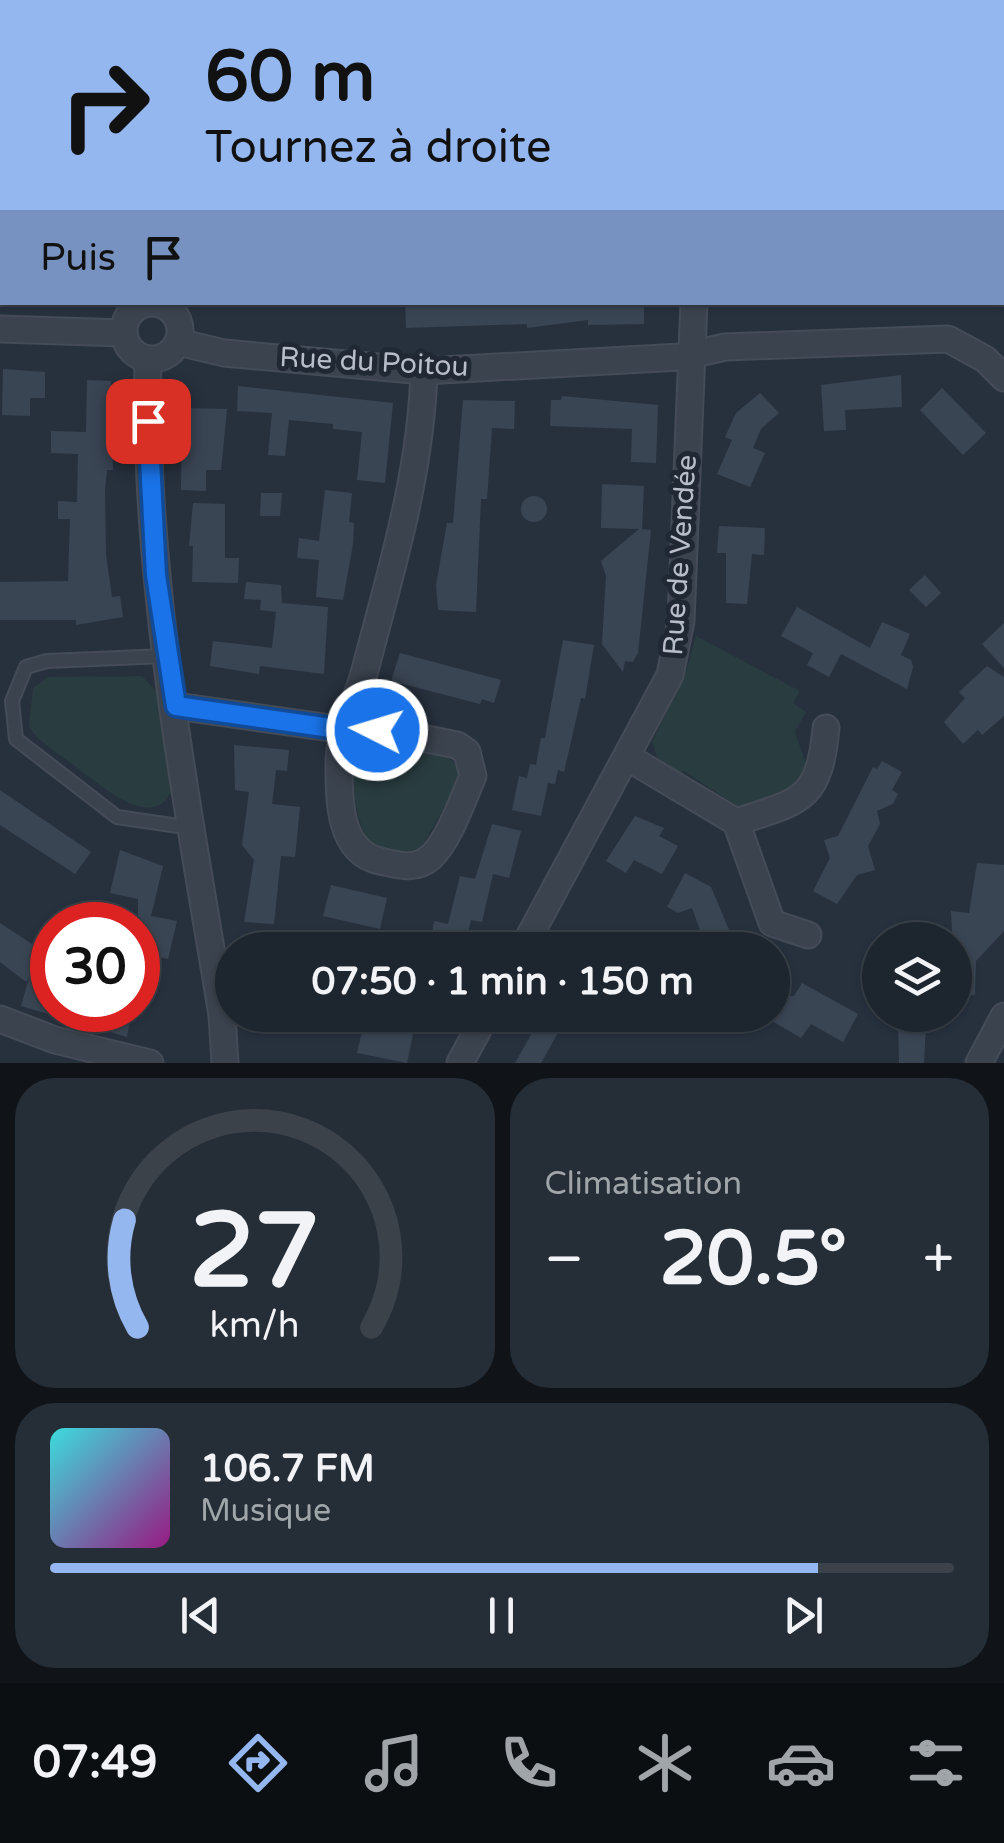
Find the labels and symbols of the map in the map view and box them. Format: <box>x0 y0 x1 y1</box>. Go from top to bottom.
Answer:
street label: Rue du Poitou <box>279 340 469 384</box>
pin <box>106 379 191 464</box>
street label: Rue de Vendée <box>656 454 704 656</box>
position arrow <box>325 678 429 782</box>
speed limit sign: 30 <box>30 902 160 1032</box>

